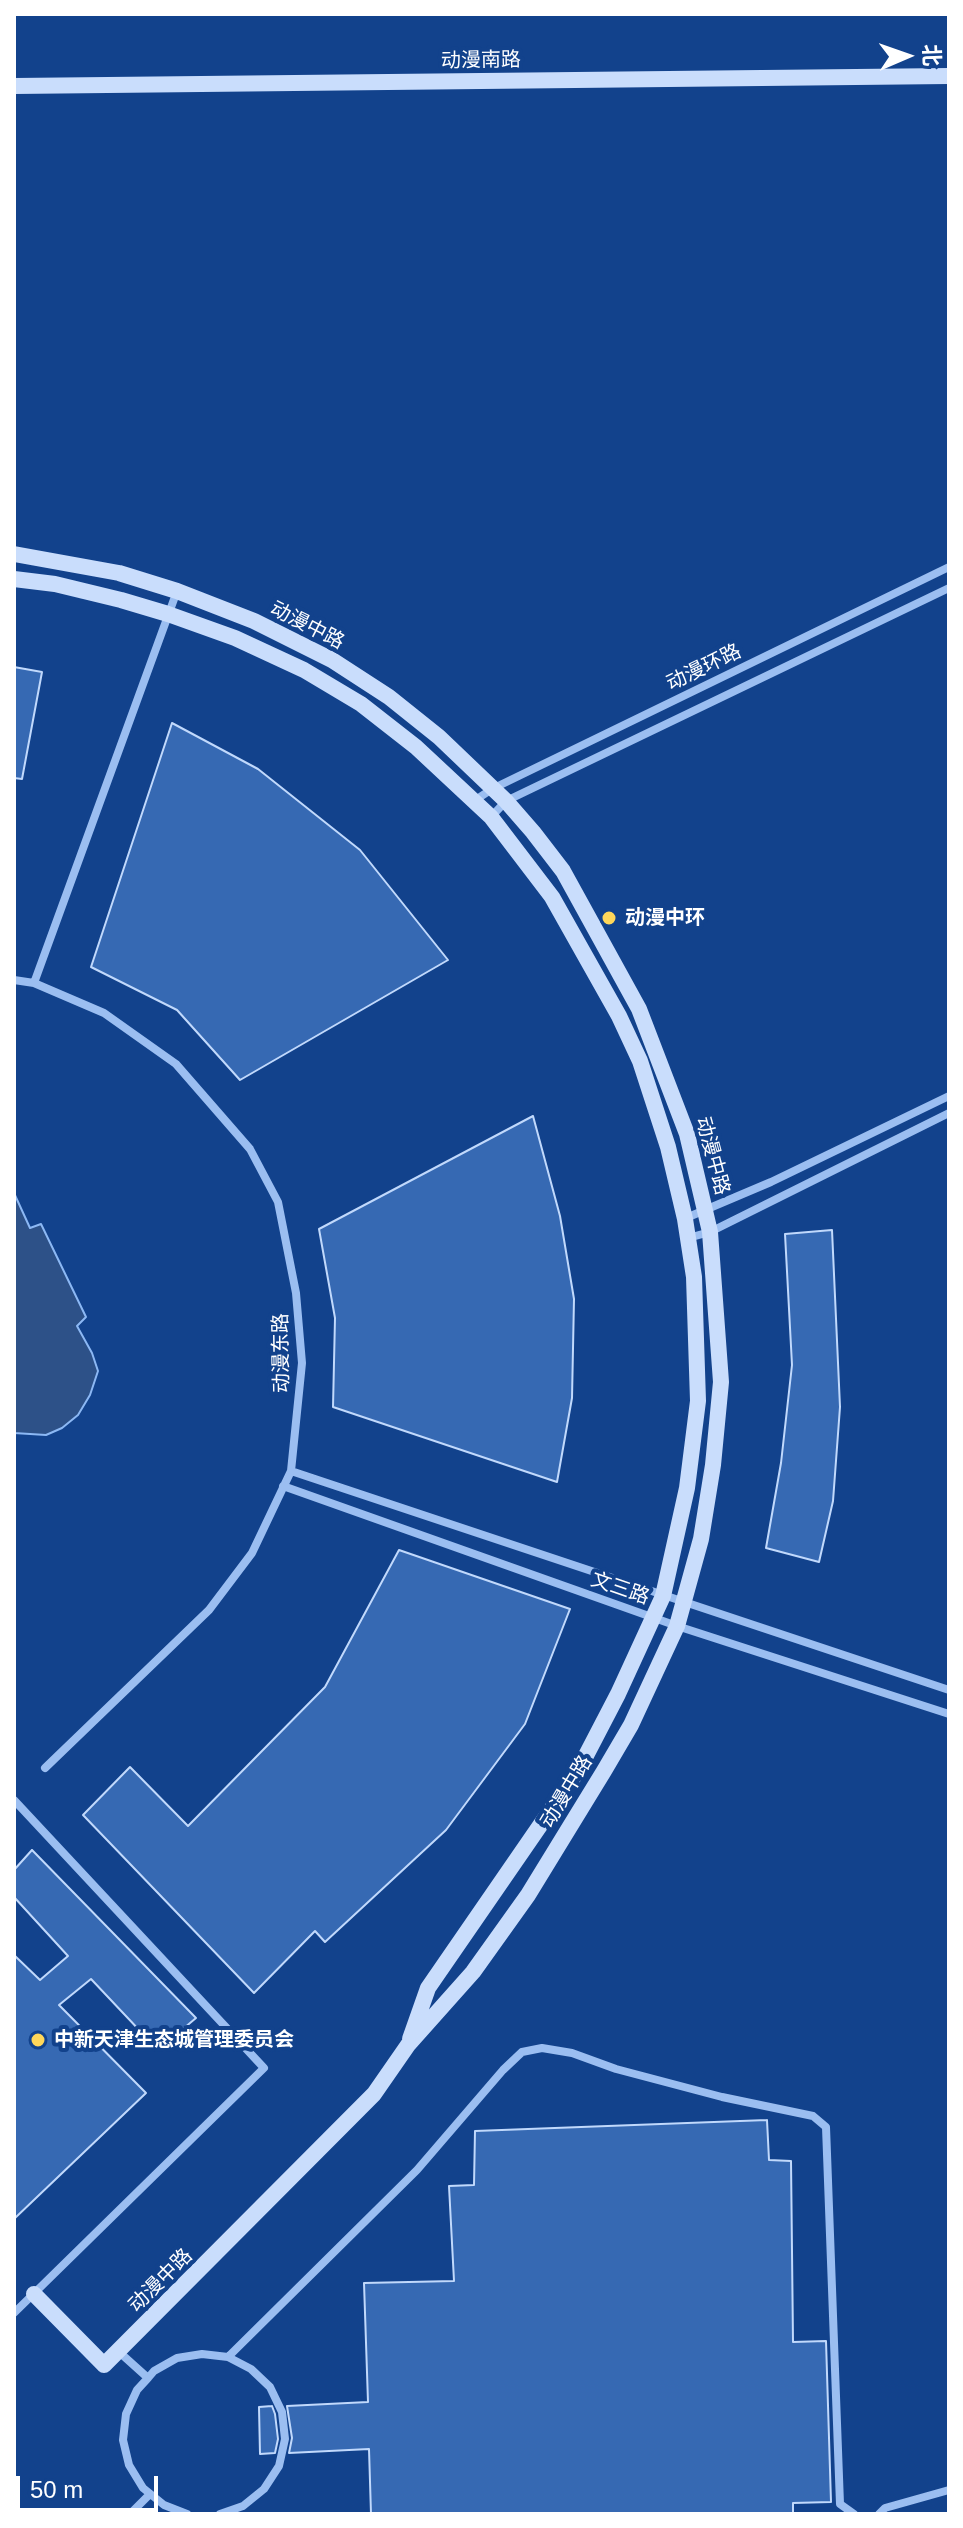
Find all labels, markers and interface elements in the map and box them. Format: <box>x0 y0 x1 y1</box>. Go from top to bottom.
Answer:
north arrow <box>867 16 947 96</box>
text: 北 <box>919 44 944 67</box>
street label: 动漫南路 <box>441 48 521 74</box>
street label: 动漫中路 <box>266 597 348 655</box>
street label: 动漫环路 <box>663 640 745 696</box>
place label: 动漫中环 <box>625 906 705 930</box>
marker: 动漫中环 <box>600 909 618 927</box>
street label: 动漫中路 <box>690 1114 734 1198</box>
street label: 动漫东路 <box>269 1313 295 1393</box>
street label: 文三路 <box>588 1568 652 1610</box>
street label: 动漫中路 <box>536 1752 598 1832</box>
place label: 中新天津生态城管理委员会 <box>54 2028 294 2052</box>
marker: 中新天津生态城管理委员会 <box>29 2031 47 2049</box>
street label: 动漫中路 <box>124 2244 198 2318</box>
scale bar <box>20 2460 162 2510</box>
text: 50 m <box>30 2476 83 2503</box>

